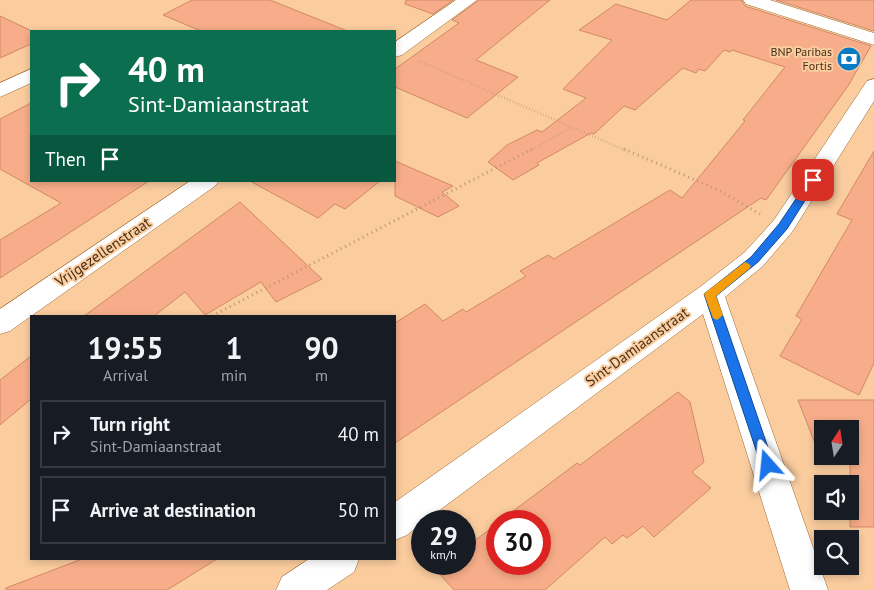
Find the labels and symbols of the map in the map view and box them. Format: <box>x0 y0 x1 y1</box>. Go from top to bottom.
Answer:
place label: BNP Paribas Fortis <box>770 44 832 73</box>
bank icon: BNP Paribas Fortis <box>836 46 862 72</box>
pin <box>792 159 834 201</box>
street label: Vrijgezellenstraat <box>50 213 154 291</box>
street label: Sint-Damiaanstraat <box>581 303 692 390</box>
north arrow <box>814 420 859 465</box>
position arrow <box>741 438 793 490</box>
speed limit sign: 30 <box>486 510 551 575</box>

